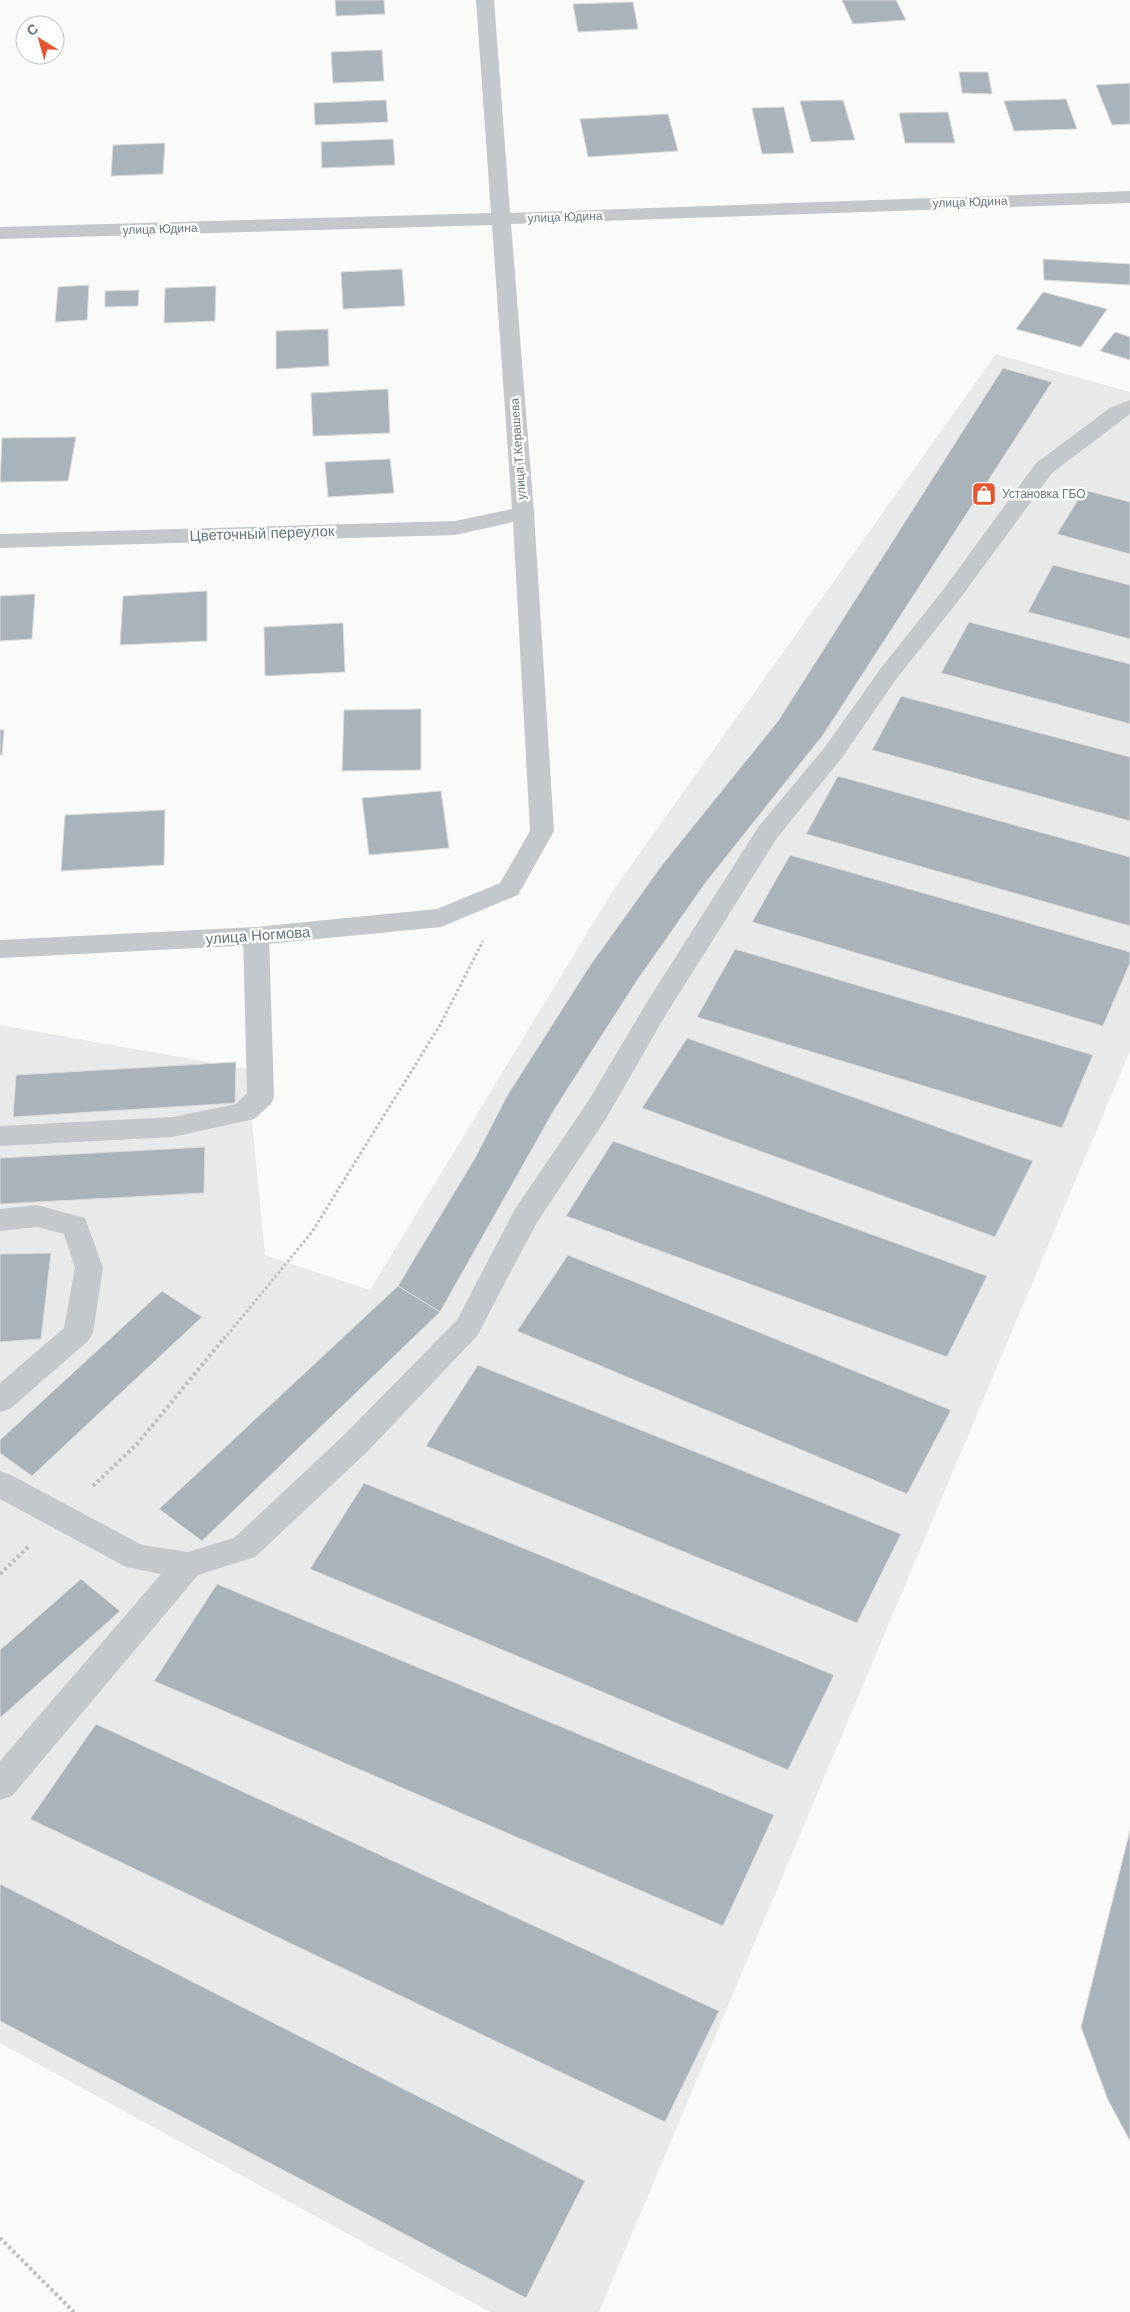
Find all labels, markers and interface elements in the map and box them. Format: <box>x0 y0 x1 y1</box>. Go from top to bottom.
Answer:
north arrow <box>15 15 65 65</box>
text: С <box>23 20 41 39</box>
street label: улица Юдина <box>932 194 1008 210</box>
street label: улица Юдина <box>527 209 603 225</box>
street label: улица Юдина <box>122 221 198 237</box>
street label: улица Т.Керашева <box>507 397 529 500</box>
shop icon: Установка ГБО <box>971 481 997 507</box>
place label: Установка ГБО <box>1002 487 1086 501</box>
street label: Цветочный переулок <box>189 522 335 544</box>
street label: улица Ногмова <box>205 923 312 947</box>

